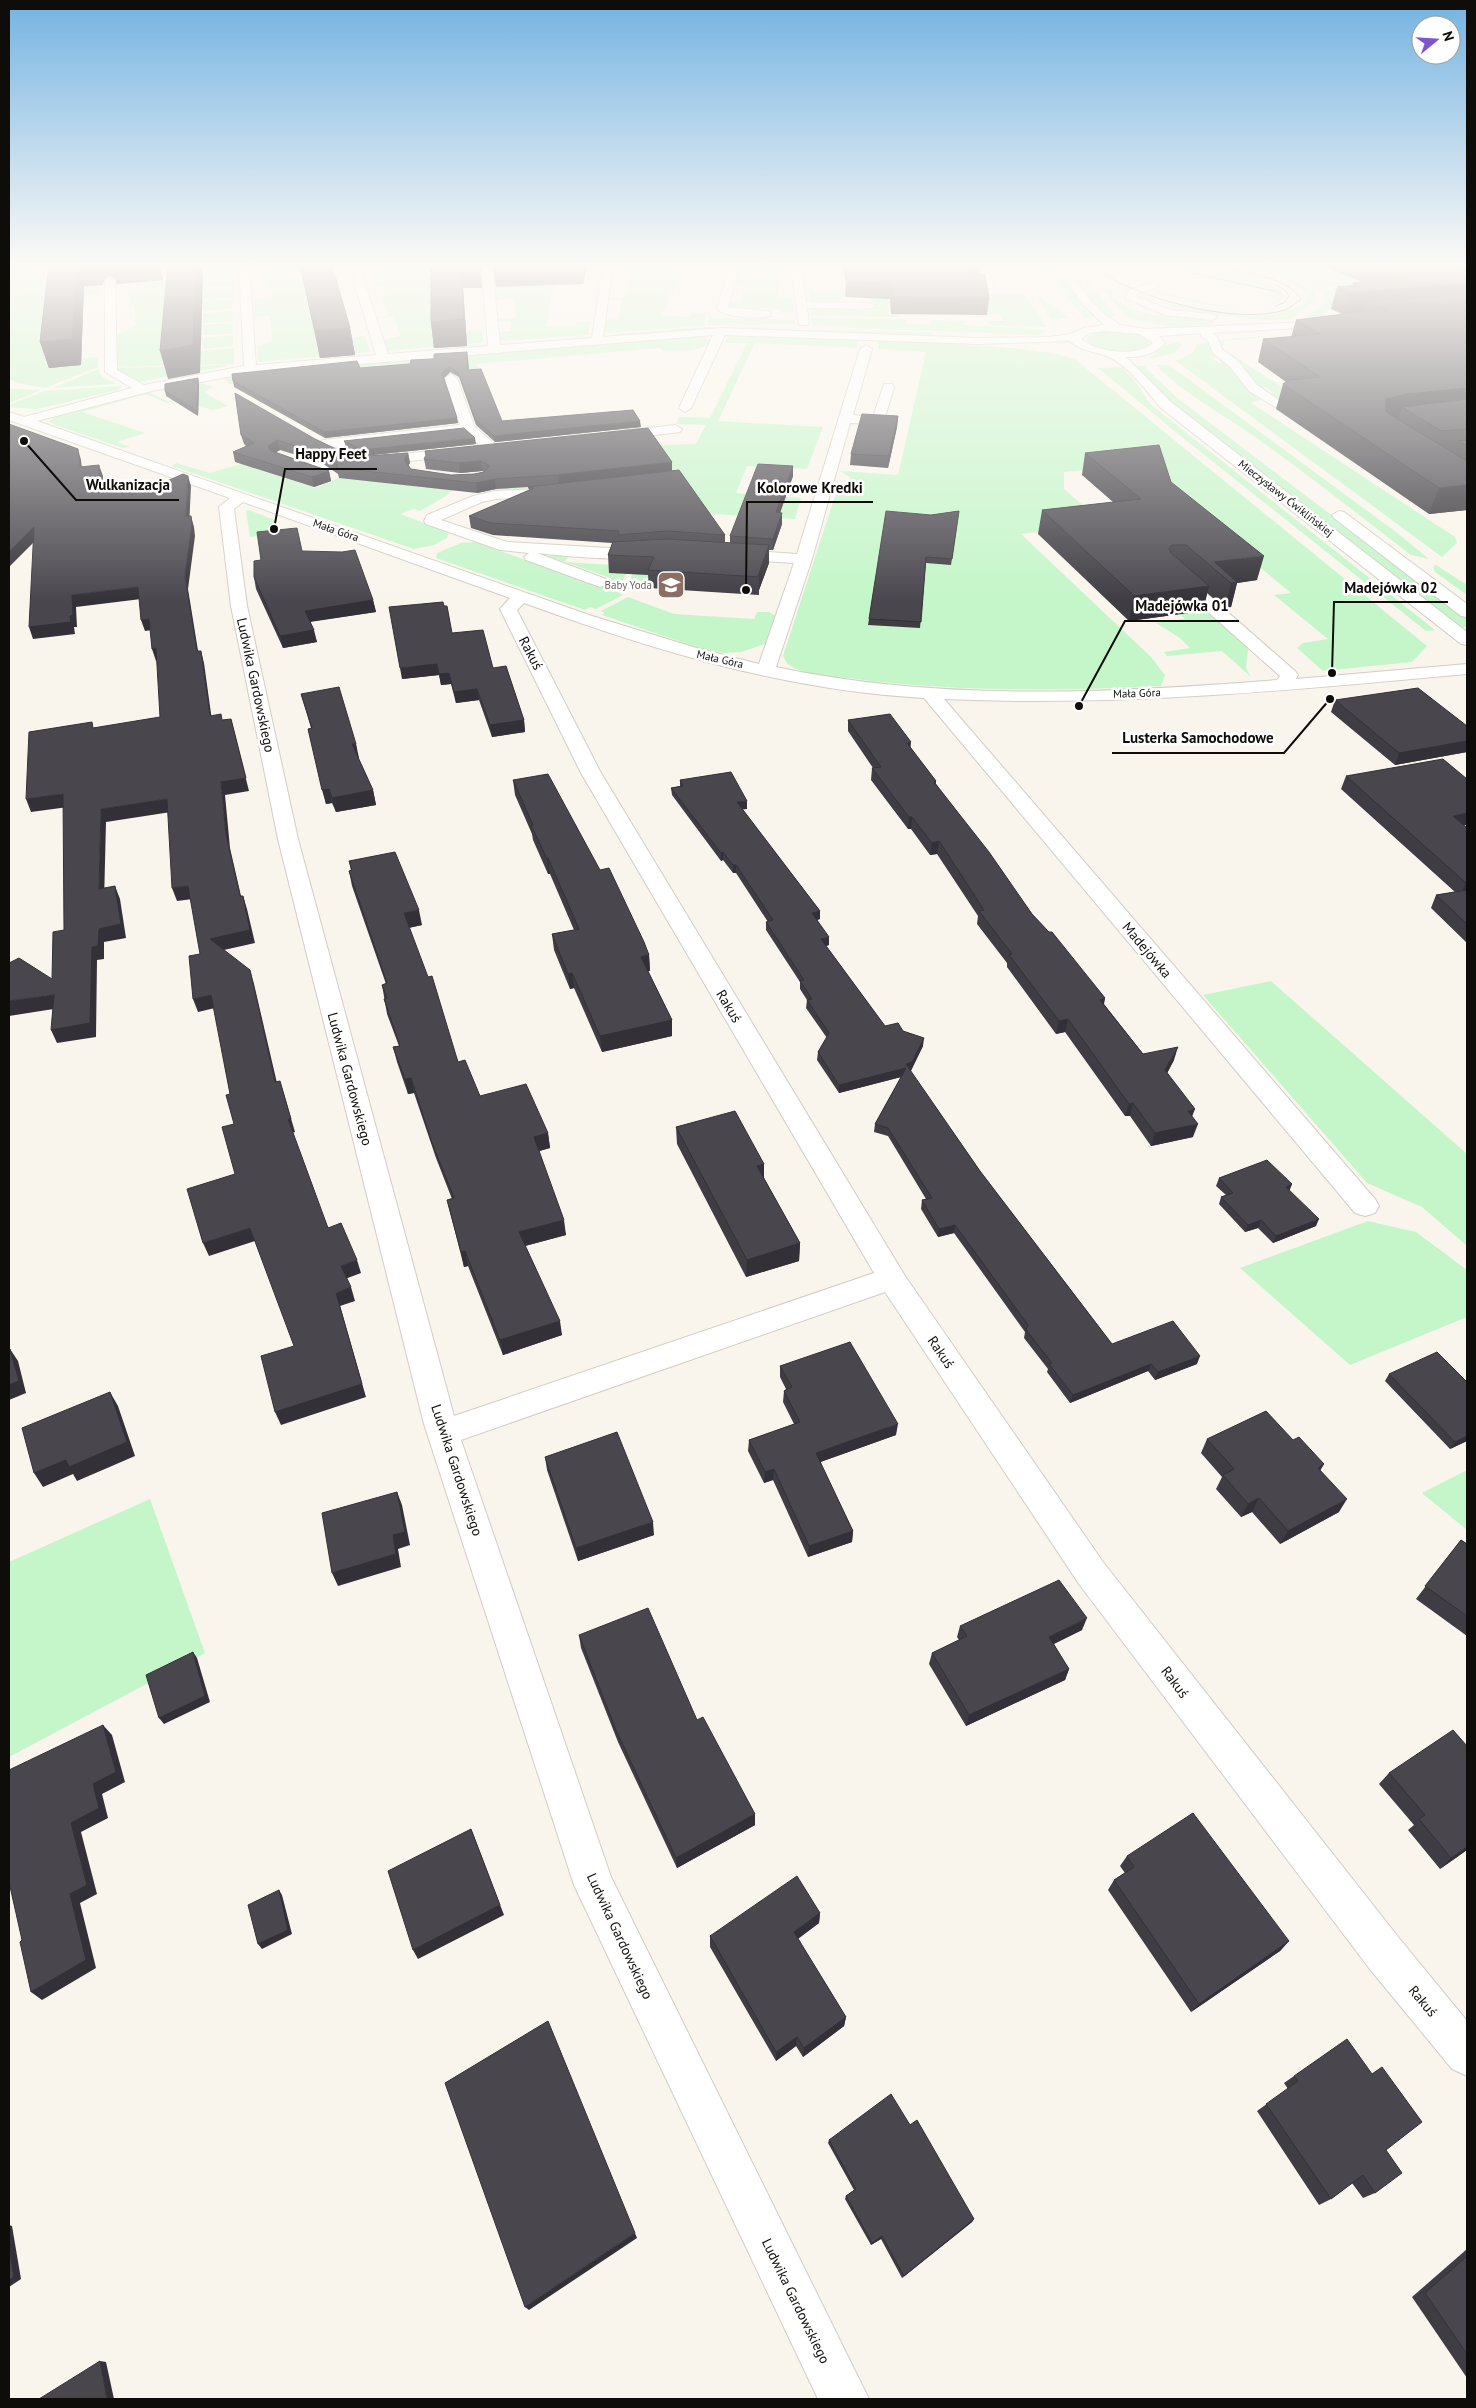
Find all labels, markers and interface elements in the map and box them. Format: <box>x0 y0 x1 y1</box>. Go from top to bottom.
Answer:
north arrow <box>1411 15 1461 65</box>
text: N <box>1438 29 1458 43</box>
callout: Happy Feet <box>285 439 377 469</box>
text: Happy Feet <box>295 444 368 463</box>
street label: Mieczysławy Ćwiklińskiej <box>1236 457 1336 539</box>
callout: Wulkanizacja <box>76 470 179 500</box>
callout: Kolorowe Kredki <box>747 472 873 502</box>
text: Wulkanizacja <box>86 475 170 494</box>
text: Kolorowe Kredki <box>757 478 863 497</box>
street label: Mała Góra <box>311 516 361 544</box>
school or university icon: Baby Yoda <box>656 570 686 600</box>
callout: Madejówka 02 <box>1334 572 1448 602</box>
place label: Baby Yoda <box>605 578 652 592</box>
text: Madejówka 02 <box>1344 578 1438 597</box>
callout: Madejówka 01 <box>1125 591 1239 621</box>
text: Madejówka 01 <box>1135 596 1229 615</box>
street label: Ludwika Gardowskiego <box>233 616 279 754</box>
street label: Rakuś <box>515 633 547 673</box>
street label: Mała Góra <box>695 647 745 671</box>
street label: Mała Góra <box>1113 685 1161 701</box>
callout: Lusterka Samochodowe <box>1112 723 1284 753</box>
text: Lusterka Samochodowe <box>1122 728 1274 747</box>
street label: Madejówka <box>1118 918 1176 982</box>
street label: Rakuś <box>712 986 746 1026</box>
street label: Ludwika Gardowskiego <box>324 1010 376 1148</box>
street label: Rakuś <box>924 1332 958 1372</box>
street label: Ludwika Gardowskiego <box>427 1402 487 1538</box>
street label: Rakuś <box>1157 1662 1193 1702</box>
street label: Ludwika Gardowskiego <box>583 1870 657 2002</box>
street label: Rakuś <box>1405 1982 1441 2020</box>
street label: Ludwika Gardowskiego <box>758 2235 834 2367</box>

